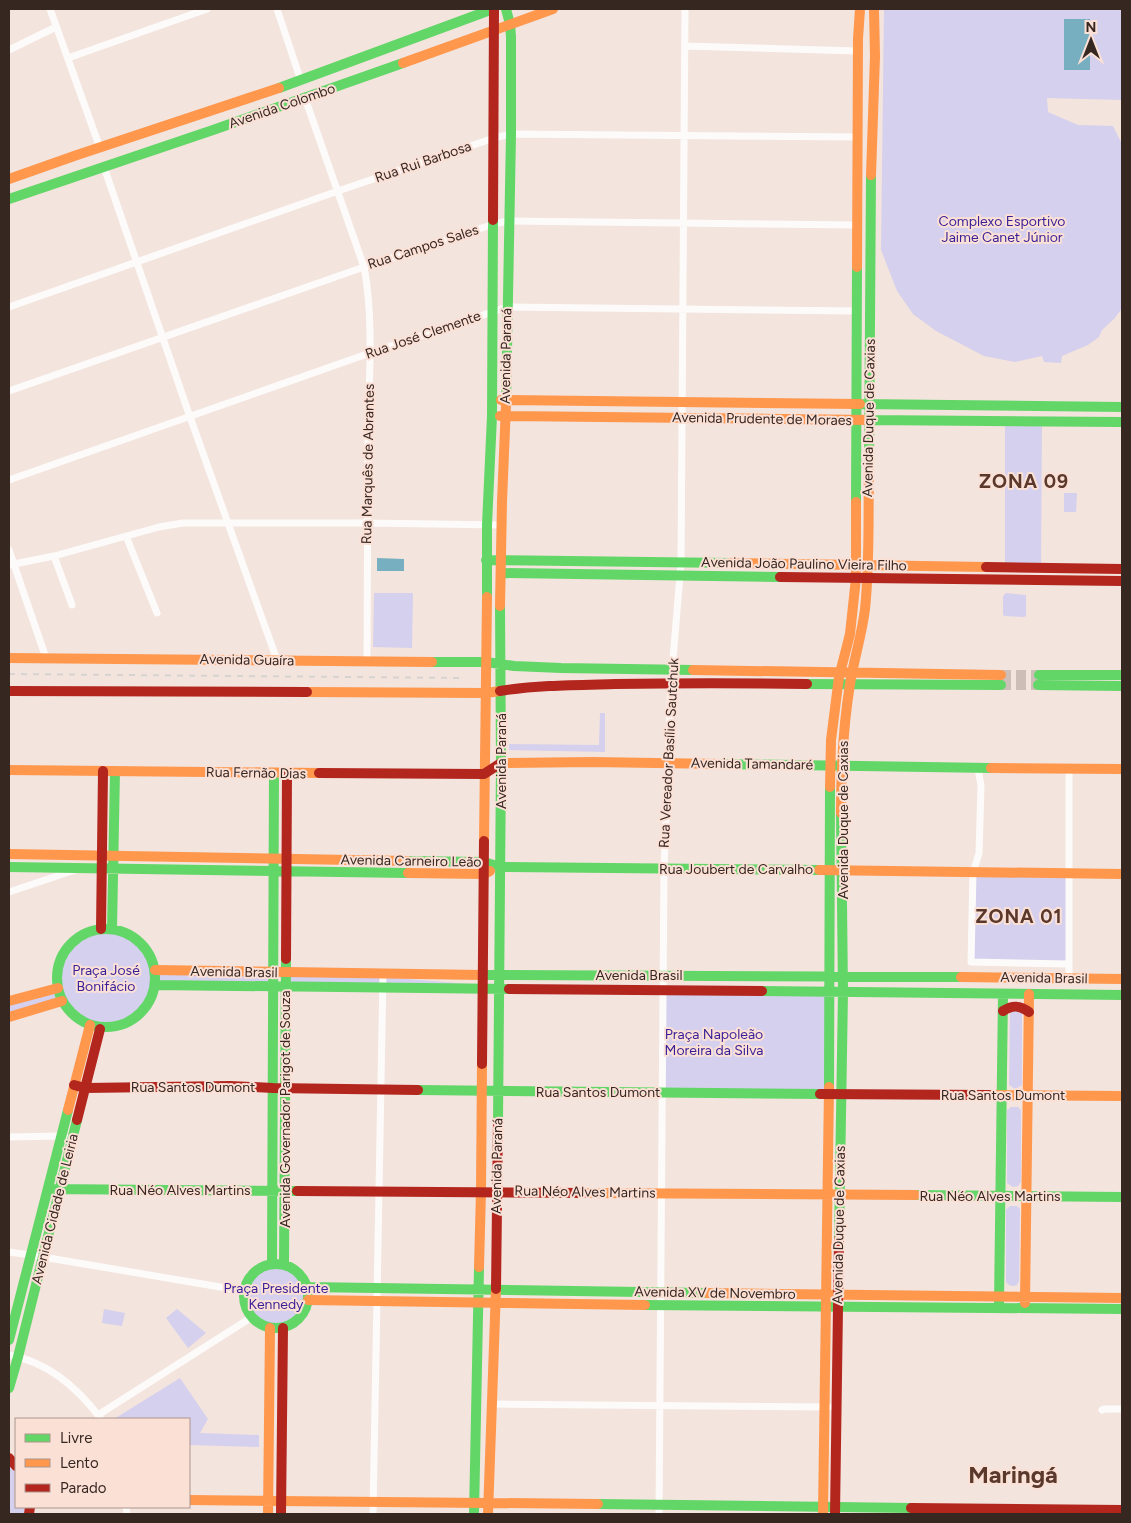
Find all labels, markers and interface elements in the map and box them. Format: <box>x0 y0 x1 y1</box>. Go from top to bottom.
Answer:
north arrow <box>1066 15 1116 65</box>
text: N <box>1086 19 1096 36</box>
street label: Avenida Colombo <box>226 80 338 132</box>
street label: Rua Rui Barbosa <box>373 138 473 186</box>
park label: Complexo Esportivo Jaime Canet Júnior <box>939 213 1065 246</box>
street label: Rua Campos Sales <box>365 221 481 273</box>
street label: Rua José Clemente <box>363 307 483 363</box>
street label: Avenida Paraná <box>497 308 515 404</box>
street label: Avenida Duque de Caxias <box>859 339 879 497</box>
street label: Rua Marquês de Abrantes <box>358 384 378 544</box>
street label: Avenida Prudente de Moraes <box>672 409 852 429</box>
district label: ZONA 09 <box>979 470 1069 493</box>
street label: Avenida João Paulino Vieira Filho <box>701 554 907 574</box>
street label: Avenida Guaíra <box>200 651 294 669</box>
street label: Rua Vereador Basílio Sautchuk <box>656 657 682 848</box>
street label: Avenida Paraná <box>493 713 510 809</box>
street label: Avenida Duque de Caxias <box>835 741 852 899</box>
street label: Avenida Tamandaré <box>691 754 814 774</box>
street label: Rua Fernão Dias <box>206 764 306 782</box>
street label: Avenida Carneiro Leão <box>340 851 482 871</box>
street label: Rua Joubert de Carvalho <box>659 861 813 878</box>
district label: ZONA 01 <box>975 905 1063 928</box>
park label: Praça José Bonifácio <box>72 962 140 995</box>
street label: Avenida Brasil <box>190 963 278 981</box>
street label: Avenida Brasil <box>595 967 683 984</box>
street label: Avenida Brasil <box>1000 969 1088 987</box>
street label: Avenida Governador Parigot de Souza <box>277 990 294 1228</box>
park label: Praça Napoleão Moreira da Silva <box>665 1026 763 1059</box>
street label: Rua Santos Dumont <box>131 1079 255 1096</box>
street label: Rua Santos Dumont <box>536 1084 660 1101</box>
street label: Rua Santos Dumont <box>941 1087 1065 1104</box>
street label: Avenida Paraná <box>488 1118 506 1214</box>
street label: Avenida Cidade de Leiria <box>28 1132 82 1286</box>
street label: Avenida Duque de Caxias <box>829 1146 849 1304</box>
street label: Rua Néo Alves Martins <box>109 1182 251 1199</box>
street label: Rua Néo Alves Martins <box>514 1182 656 1202</box>
street label: Rua Néo Alves Martins <box>919 1188 1061 1205</box>
park label: Praça Presidente Kennedy <box>224 1280 329 1313</box>
street label: Avenida XV de Novembro <box>634 1283 796 1303</box>
legend <box>15 1418 190 1508</box>
text: Livre <box>60 1429 92 1447</box>
text: Lento <box>60 1454 99 1472</box>
district label: Maringá <box>968 1460 1058 1489</box>
text: Parado <box>60 1479 107 1497</box>

